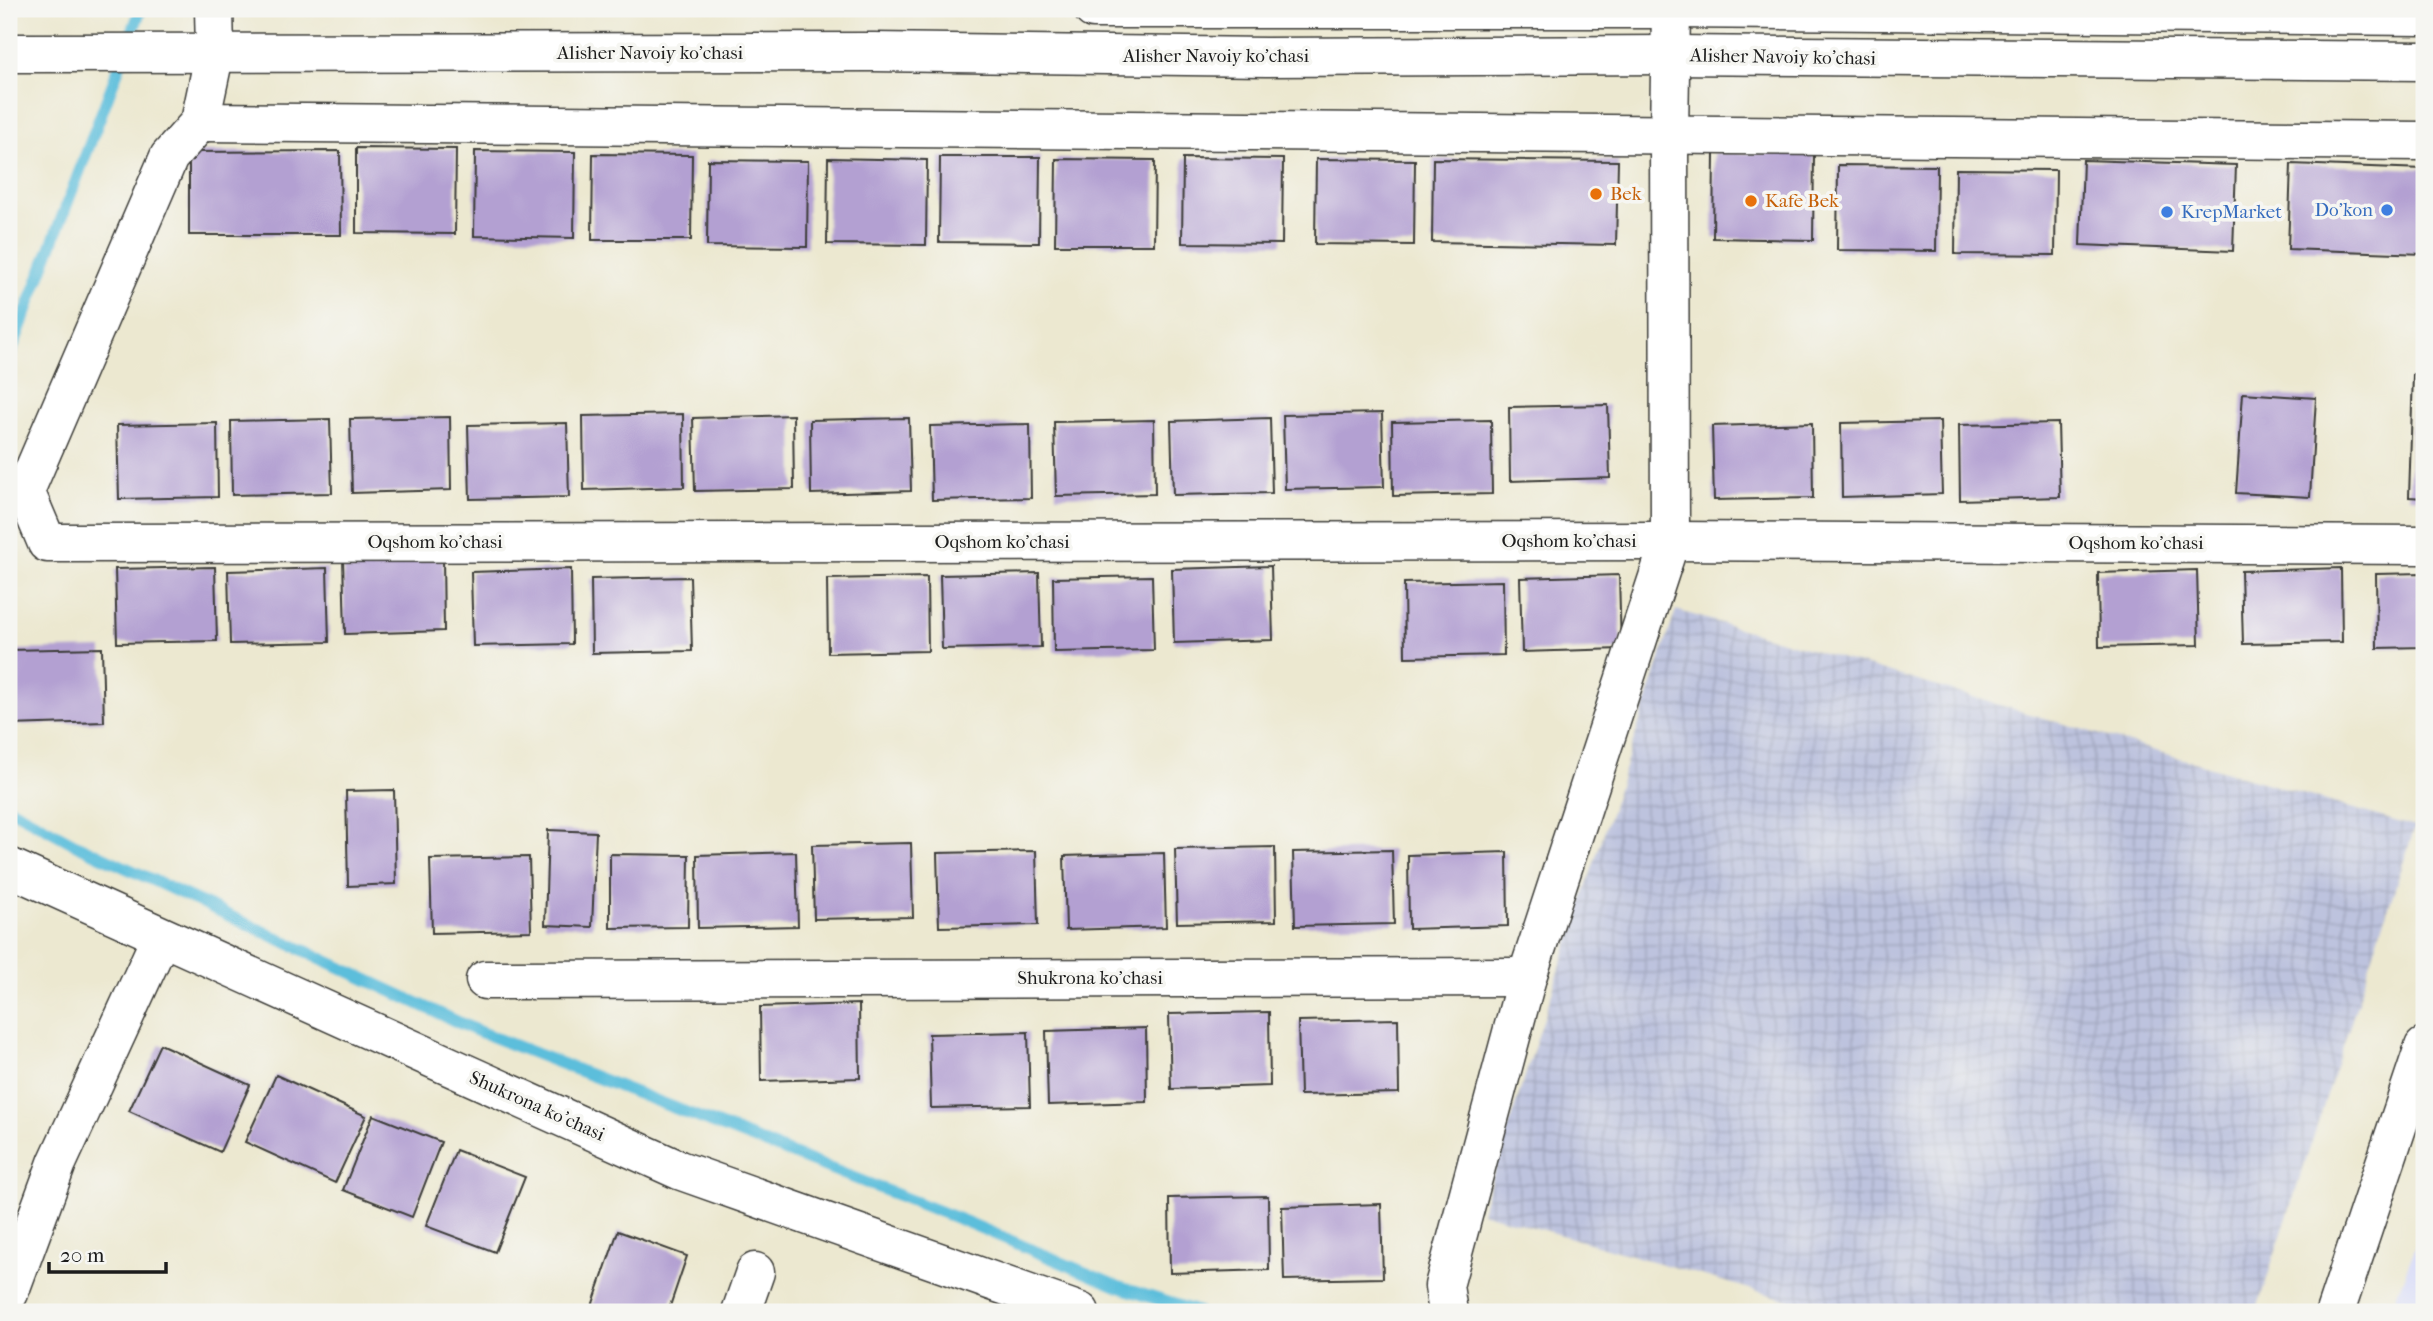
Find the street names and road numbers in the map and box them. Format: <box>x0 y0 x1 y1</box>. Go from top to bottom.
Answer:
street label: Alisher Navoiy ko'chasi <box>556 42 743 64</box>
street label: Alisher Navoiy ko'chasi <box>1689 44 1877 70</box>
street label: Alisher Navoiy ko'chasi <box>1122 45 1309 67</box>
street label: Oqshom ko'chasi <box>1501 530 1637 552</box>
street label: Oqshom ko'chasi <box>367 531 503 553</box>
street label: Oqshom ko'chasi <box>934 531 1070 553</box>
street label: Oqshom ko'chasi <box>2068 532 2204 554</box>
street label: Shukrona ko'chasi <box>1017 967 1163 989</box>
street label: Shukrona ko'chasi <box>466 1066 608 1146</box>

